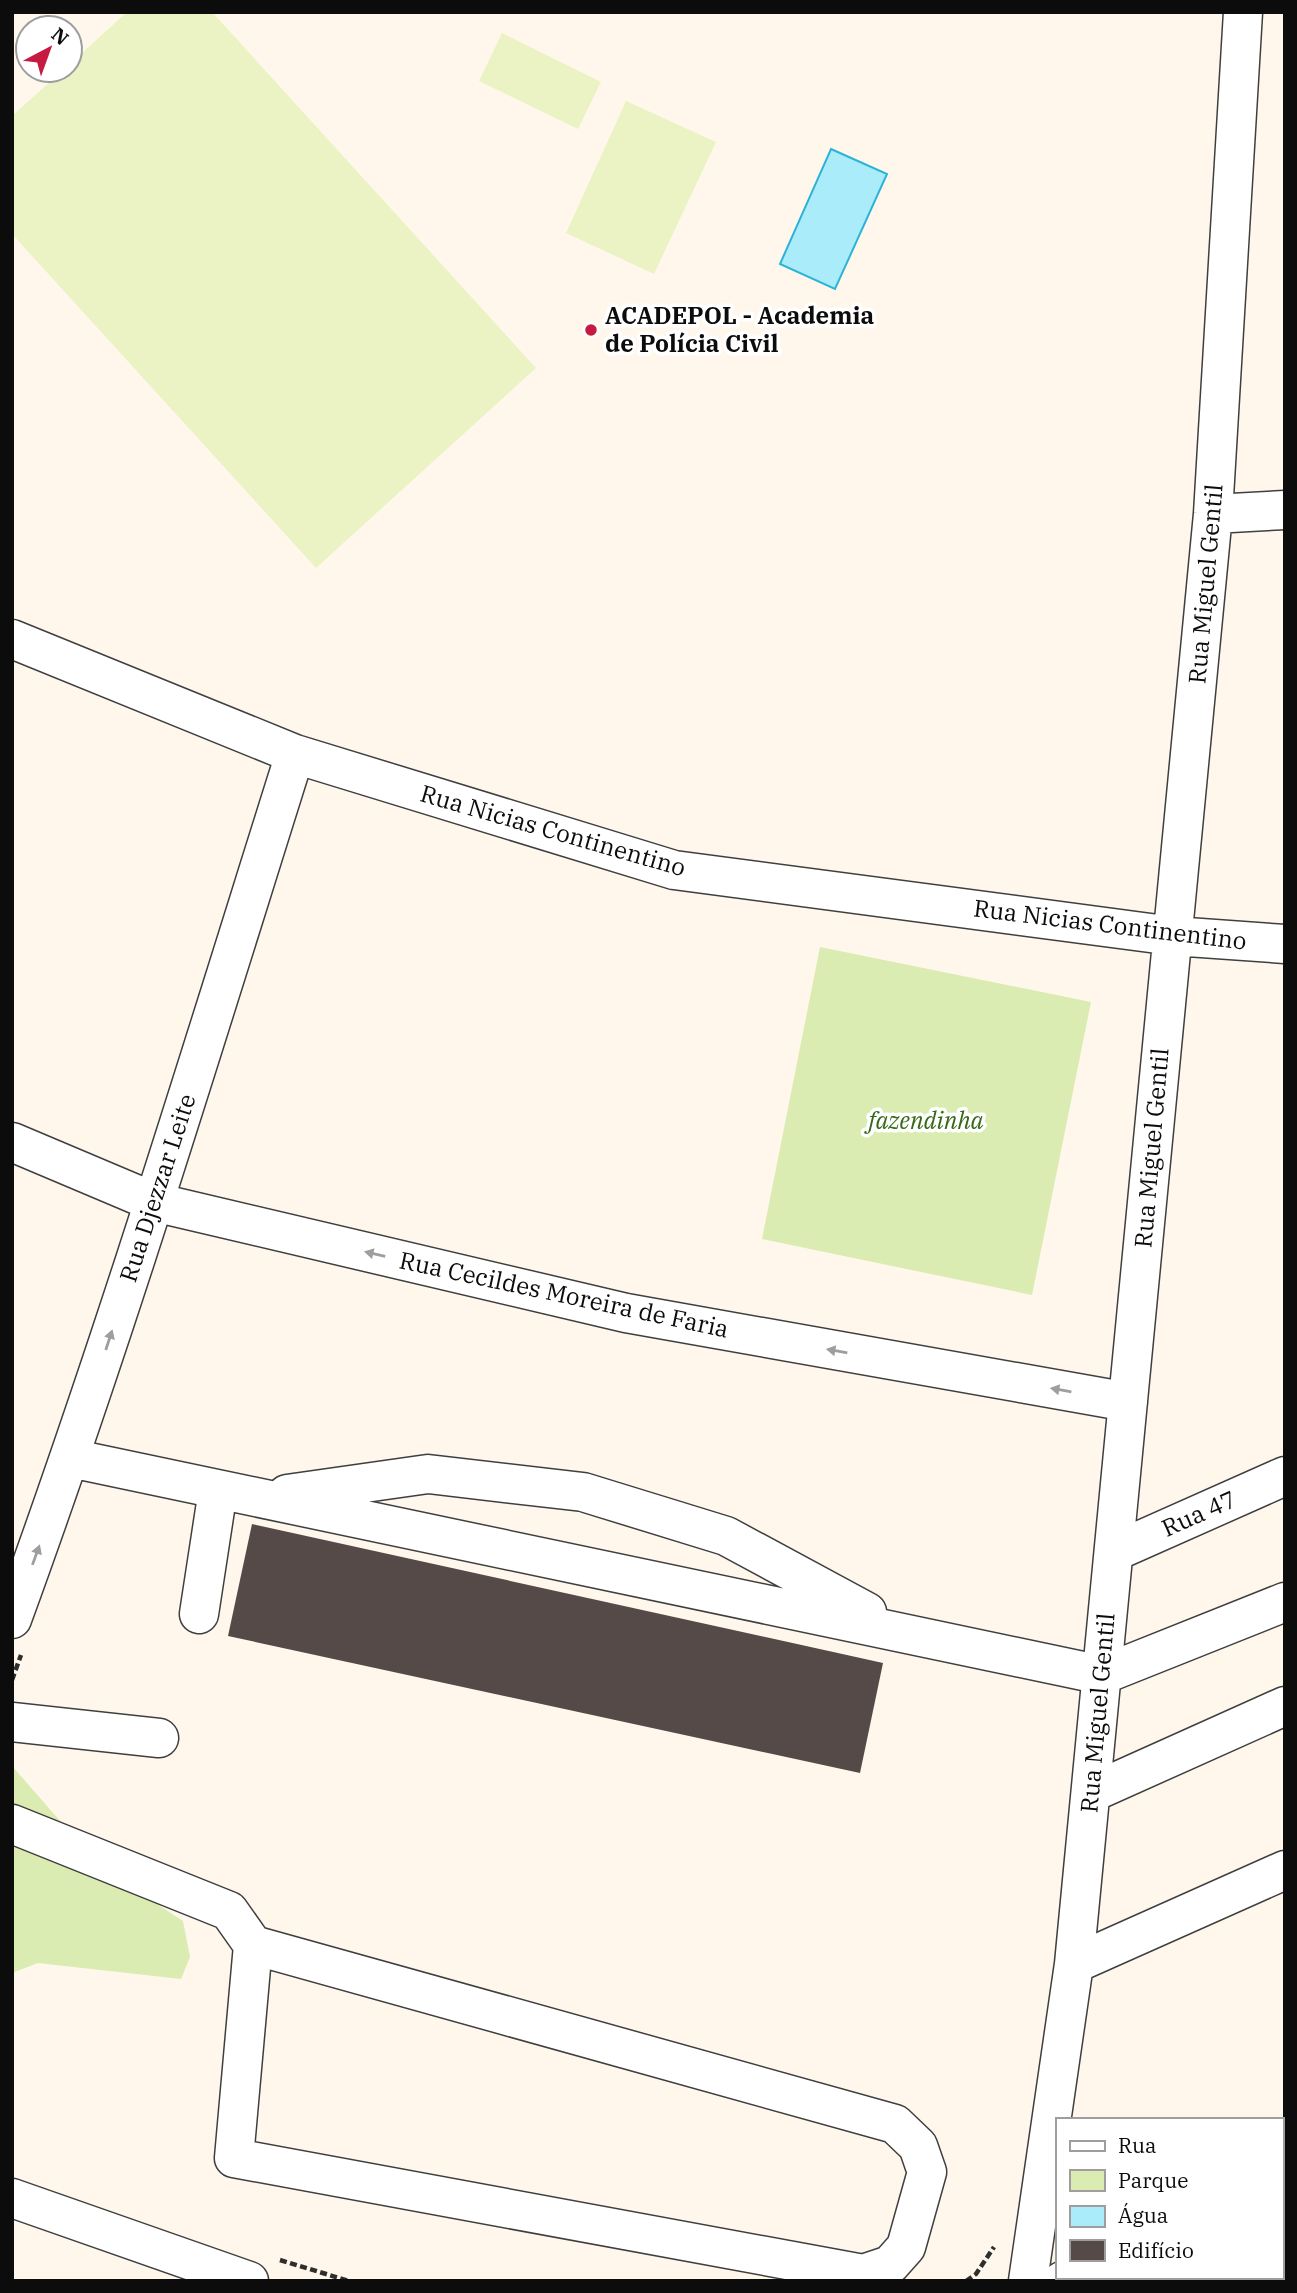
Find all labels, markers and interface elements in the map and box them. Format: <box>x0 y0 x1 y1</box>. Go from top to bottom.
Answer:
north arrow <box>14 14 84 84</box>
text: N <box>47 22 74 50</box>
place label: ACADEPOL - Academia de Polícia Civil <box>605 299 874 359</box>
marker: ACADEPOL - Academia de Polícia Civil <box>583 322 599 338</box>
street label: Rua Miguel Gentil <box>1180 483 1230 685</box>
street label: Rua Nicias Continentino <box>417 777 690 883</box>
street label: Rua Nicias Continentino <box>972 891 1248 957</box>
street label: Rua Miguel Gentil <box>1126 1047 1176 1249</box>
street label: Rua Djezzar Leite <box>112 1089 203 1286</box>
park label: fazendinha <box>863 1104 984 1136</box>
street label: Rua Cecildes Moreira de Faria <box>397 1243 732 1345</box>
one-way arrow <box>364 1248 386 1259</box>
one-way arrow <box>105 1329 115 1350</box>
one-way arrow <box>826 1345 848 1356</box>
one-way arrow <box>1050 1385 1072 1396</box>
street label: Rua 47 <box>1156 1483 1241 1544</box>
one-way arrow <box>30 1544 41 1565</box>
street label: Rua Miguel Gentil <box>1072 1612 1122 1814</box>
legend <box>1056 2118 1283 2279</box>
text: Rua <box>1118 2131 1156 2159</box>
text: Parque <box>1118 2166 1188 2194</box>
text: Água <box>1118 2201 1168 2229</box>
text: Edifício <box>1118 2236 1194 2264</box>

